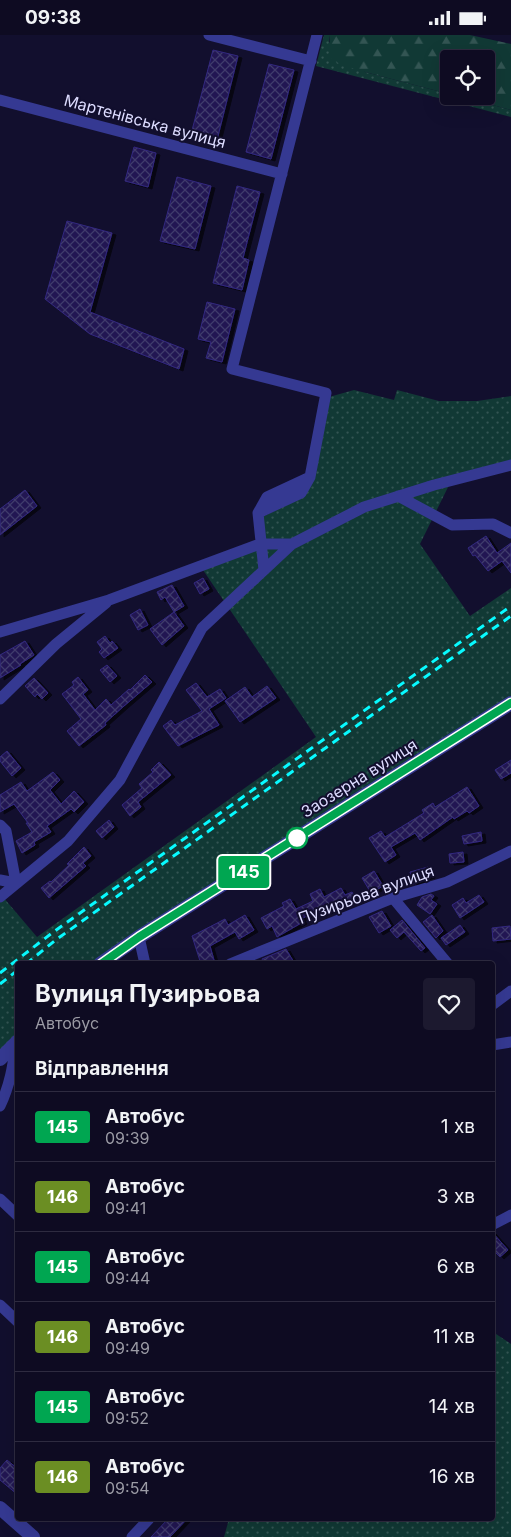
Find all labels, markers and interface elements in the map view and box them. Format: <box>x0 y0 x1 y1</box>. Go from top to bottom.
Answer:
text: 09:38 <box>25 6 81 29</box>
map controls <box>440 50 495 105</box>
button: locate <box>440 50 495 105</box>
street label: Мартенівська вулиця <box>62 90 228 152</box>
street label: Заозерна вулиця <box>297 734 421 822</box>
unlabelled marker <box>286 827 308 849</box>
line badge: 145 <box>215 856 273 888</box>
street label: Пузирьова вулиця <box>295 860 437 928</box>
text: 145 <box>228 861 260 882</box>
button: heart <box>423 978 475 1030</box>
text: Вулиця Пузирьова <box>35 979 260 1008</box>
text: Автобус <box>35 1013 99 1033</box>
text: Відправлення <box>35 1057 169 1080</box>
text: Автобус <box>105 1105 185 1128</box>
text: 1 хв <box>441 1115 475 1138</box>
text: 145 <box>47 1116 78 1137</box>
text: 09:39 <box>105 1128 149 1148</box>
text: Автобус <box>105 1175 185 1198</box>
text: 3 хв <box>437 1185 475 1208</box>
text: 146 <box>47 1186 78 1207</box>
text: 09:41 <box>105 1198 146 1218</box>
text: Автобус <box>105 1245 185 1268</box>
text: 6 хв <box>437 1255 475 1278</box>
text: 145 <box>47 1256 78 1277</box>
text: 09:44 <box>105 1268 150 1288</box>
text: Автобус <box>105 1315 185 1338</box>
text: 11 хв <box>433 1325 475 1348</box>
text: 146 <box>47 1326 78 1347</box>
text: 09:49 <box>105 1338 150 1358</box>
text: Автобус <box>105 1385 185 1408</box>
text: 14 хв <box>429 1395 475 1418</box>
text: 145 <box>47 1396 78 1417</box>
text: 09:52 <box>105 1408 149 1428</box>
text: Автобус <box>105 1455 185 1478</box>
text: 16 хв <box>429 1465 475 1488</box>
text: 146 <box>47 1466 78 1487</box>
text: 09:54 <box>105 1478 150 1498</box>

